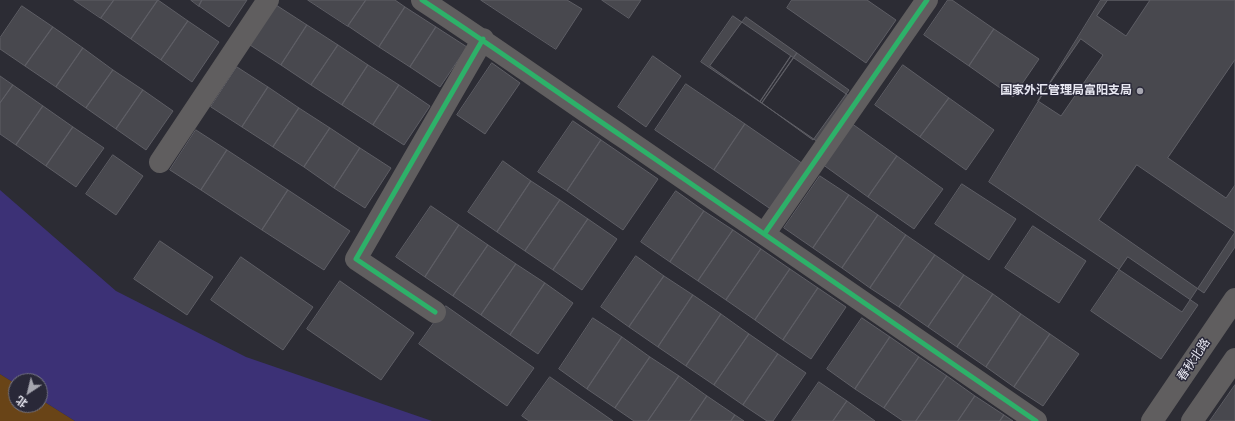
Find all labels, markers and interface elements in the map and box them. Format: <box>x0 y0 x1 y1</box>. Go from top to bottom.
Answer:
place label: 国家外汇管理局富阳支局 <box>1000 84 1132 98</box>
marker: 国家外汇管理局富阳支局 <box>1135 86 1145 96</box>
street label: 春秋北路 <box>1175 336 1213 384</box>
north arrow <box>8 373 48 413</box>
text: 北 <box>13 393 30 411</box>

